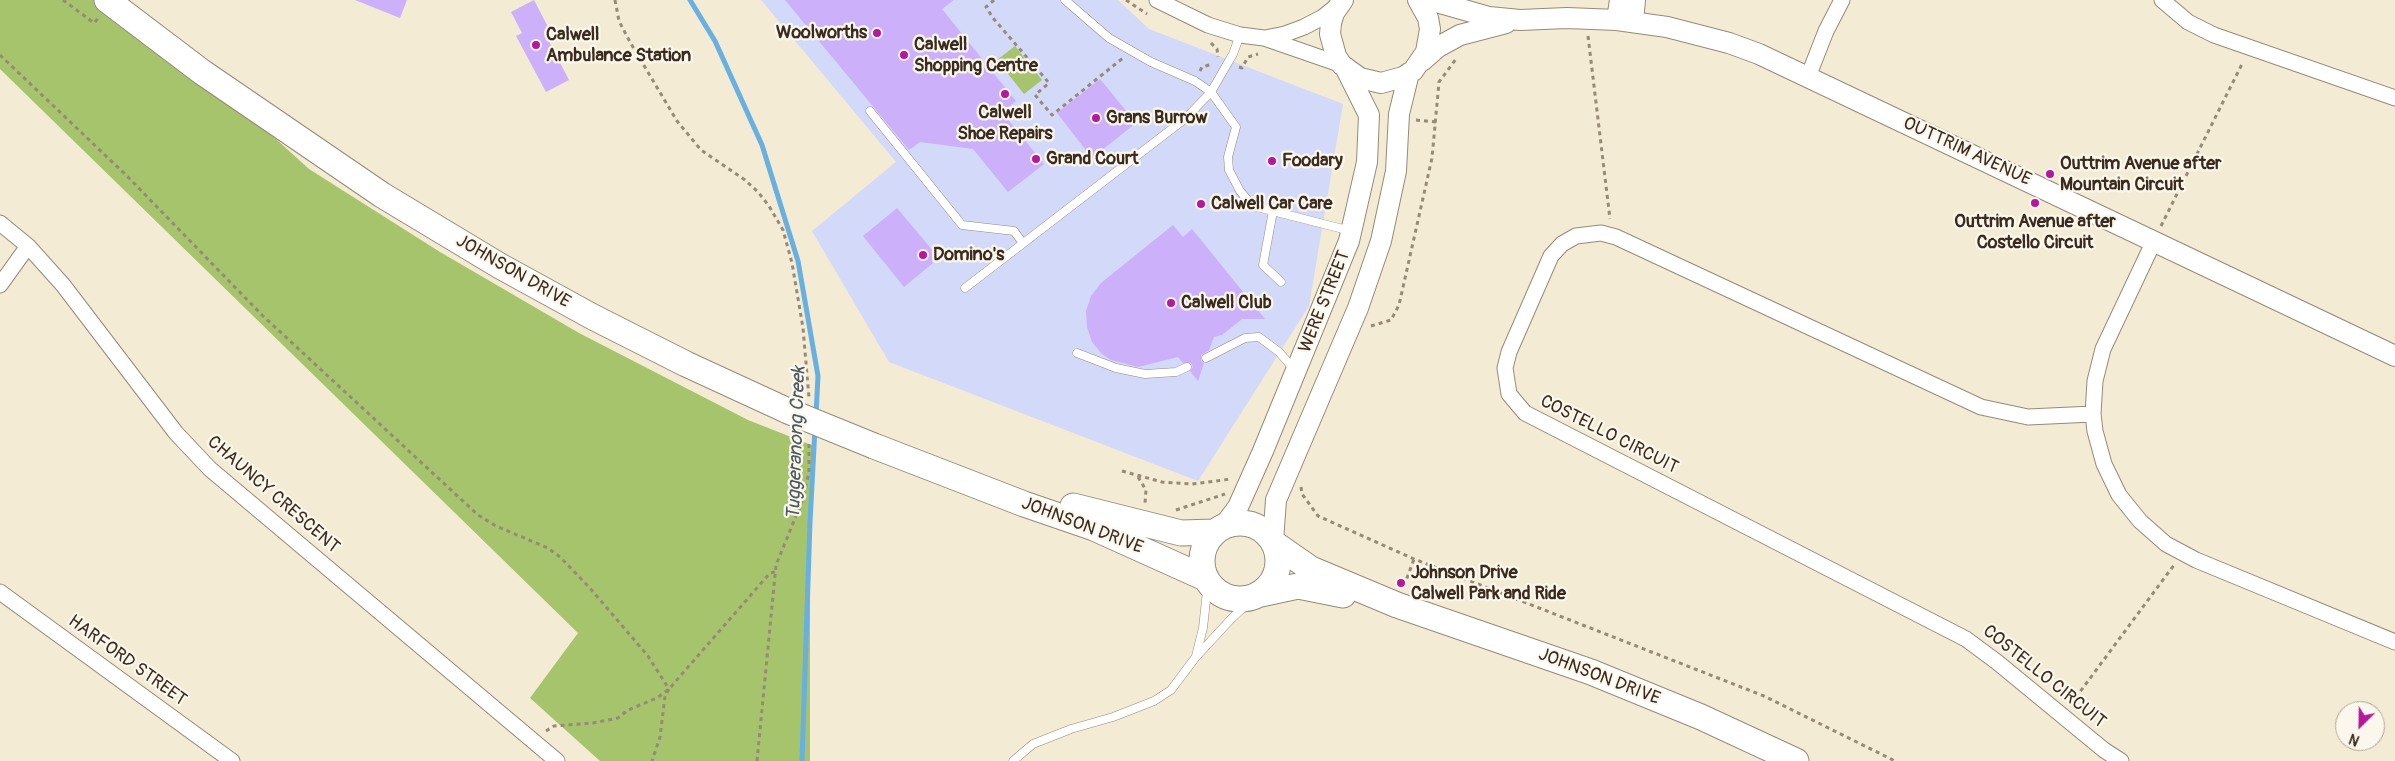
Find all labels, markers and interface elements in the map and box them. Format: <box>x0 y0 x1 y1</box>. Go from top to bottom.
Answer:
place label: Woolworths <box>776 22 867 44</box>
place label: Calwell Ambulance Station <box>546 24 691 66</box>
marker: Woolworths <box>871 27 883 39</box>
place label: Calwell Shopping Centre <box>914 34 1038 76</box>
marker: Calwell Ambulance Station <box>530 39 542 51</box>
marker: Calwell Shopping Centre <box>898 49 910 61</box>
marker: Calwell Shoe Repairs <box>999 88 1011 100</box>
place label: Calwell Shoe Repairs <box>957 102 1053 144</box>
place label: Grans Burrow <box>1106 107 1207 129</box>
marker: Grans Burrow <box>1090 112 1102 124</box>
street label: OUTTRIM AVENUE <box>1899 113 2035 191</box>
place label: Grand Court <box>1046 148 1139 170</box>
place label: Foodary <box>1282 150 1343 172</box>
marker: Grand Court <box>1030 153 1042 165</box>
place label: Outtrim Avenue after Mountain Circuit <box>2060 153 2222 195</box>
marker: Foodary <box>1266 155 1278 167</box>
marker: Outtrim Avenue after Mountain Circuit <box>2044 168 2056 180</box>
place label: Calwell Car Care <box>1211 193 1332 215</box>
marker: Outtrim Avenue after Costello Circuit <box>2029 197 2041 209</box>
marker: Calwell Car Care <box>1195 198 1207 210</box>
place label: Outtrim Avenue after Costello Circuit <box>1954 211 2116 253</box>
street label: JOHNSON DRIVE <box>452 231 574 313</box>
place label: Domino's <box>933 244 1004 266</box>
street label: WERE STREET <box>1295 248 1355 356</box>
marker: Domino's <box>917 249 929 261</box>
place label: Calwell Club <box>1181 292 1272 314</box>
marker: Calwell Club <box>1165 297 1177 309</box>
water label: Tuggeranong Creek <box>783 366 811 520</box>
street label: COSTELLO CIRCUIT <box>1536 391 1682 479</box>
street label: CHAUNCY CRESCENT <box>202 432 344 558</box>
street label: JOHNSON DRIVE <box>1018 493 1146 559</box>
place label: Johnson Drive Calwell Park and Ride <box>1411 562 1566 604</box>
marker: Johnson Drive Calwell Park and Ride <box>1395 577 1407 589</box>
street label: HARFORD STREET <box>64 611 190 711</box>
street label: COSTELLO CIRCUIT <box>1978 621 2110 733</box>
street label: JOHNSON DRIVE <box>1535 644 1663 710</box>
north arrow <box>2335 701 2385 751</box>
text: N <box>2347 730 2362 749</box>

